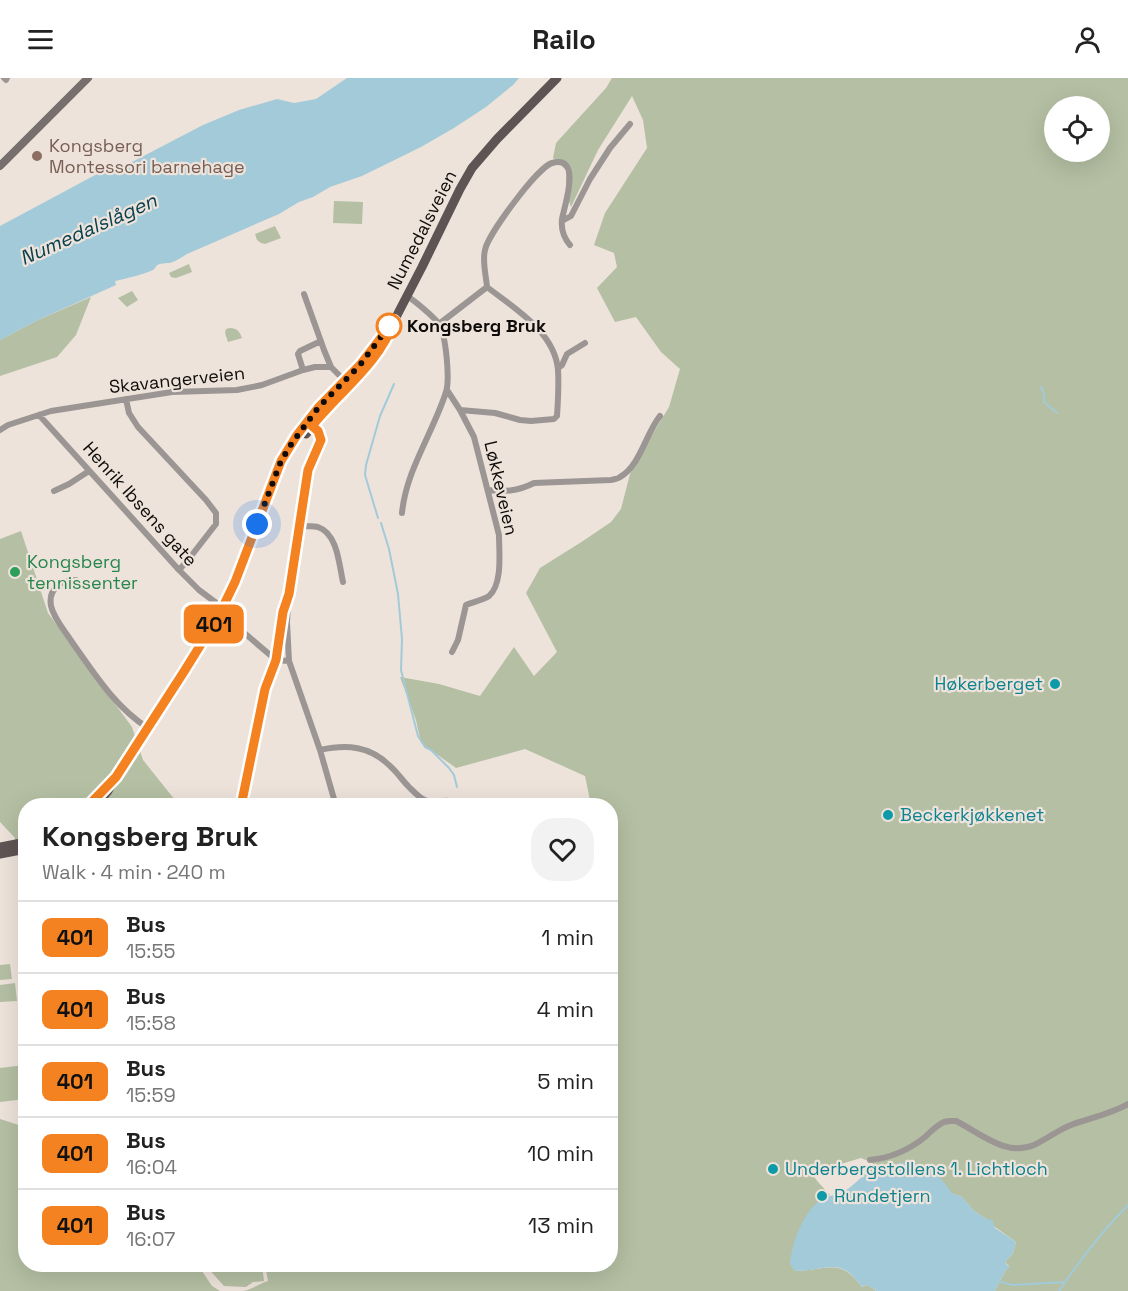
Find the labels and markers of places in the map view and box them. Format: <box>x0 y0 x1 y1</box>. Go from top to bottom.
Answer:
place label: Kongsberg Montessori barnehage <box>49 134 245 178</box>
marker: Kongsberg Montessori barnehage <box>30 149 44 163</box>
marker: Kongsberg Bruk <box>376 313 402 339</box>
place label: Kongsberg Bruk <box>407 314 546 337</box>
place label: Kongsberg tennissenter <box>27 550 138 594</box>
marker: Kongsberg tennissenter <box>8 565 22 579</box>
place label: Høkerberget <box>935 672 1043 695</box>
marker: Høkerberget <box>1048 677 1062 691</box>
place label: Beckerkjøkkenet <box>900 803 1044 826</box>
marker: Beckerkjøkkenet <box>881 808 895 822</box>
place label: Underbergstollens 1. Lichtloch <box>785 1157 1048 1180</box>
marker: Underbergstollens 1. Lichtloch <box>766 1162 780 1176</box>
place label: Rundetjern <box>834 1184 931 1207</box>
marker: Rundetjern <box>815 1189 829 1203</box>

